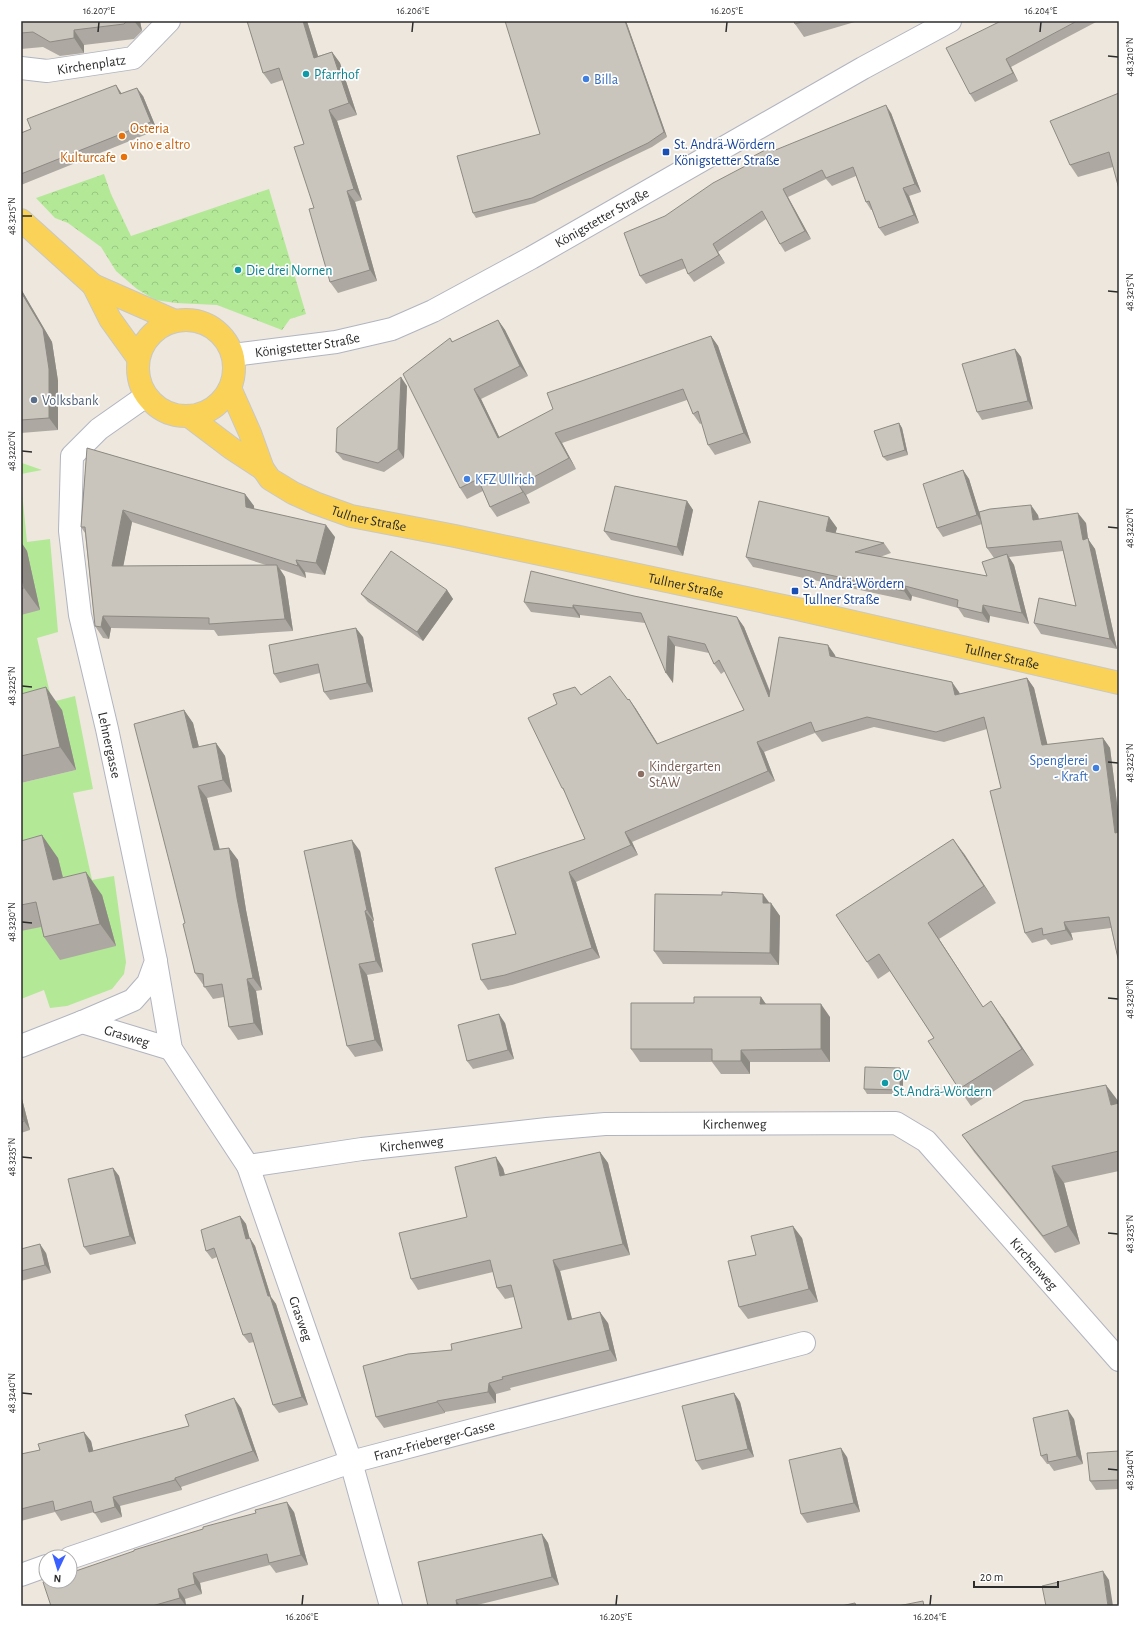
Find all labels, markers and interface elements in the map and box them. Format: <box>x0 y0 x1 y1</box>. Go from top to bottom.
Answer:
text: 16.207°E <box>83 6 115 16</box>
text: 16.206°E <box>397 6 430 16</box>
text: 16.205°E <box>711 6 743 16</box>
text: 16.204°E <box>1025 6 1058 16</box>
text: 48.3210°N <box>1125 38 1135 77</box>
street label: Kirchenplatz <box>56 53 127 77</box>
place label: Pfarrhof <box>314 68 360 82</box>
marker: Pfarrhof <box>301 69 311 79</box>
place label: Billa <box>594 73 619 87</box>
marker: Billa <box>581 74 591 84</box>
place label: Osteria vino e altro <box>130 122 190 152</box>
marker: Osteria vino e altro <box>117 131 127 141</box>
place label: St. Andrä-Wördern Königstetter Straße <box>674 138 780 168</box>
marker: St. Andrä-Wördern Königstetter Straße <box>661 147 671 157</box>
place label: Kulturcafe <box>60 151 116 165</box>
marker: Kulturcafe <box>119 152 129 162</box>
street label: Königstetter Straße <box>553 186 652 251</box>
text: 48.3215°N <box>7 197 17 235</box>
place label: Die drei Nornen <box>246 264 333 278</box>
marker: Die drei Nornen <box>233 265 243 275</box>
text: 48.3215°N <box>1125 273 1135 311</box>
street label: Königstetter Straße <box>254 331 361 360</box>
place label: Volksbank <box>42 394 99 408</box>
marker: Volksbank <box>29 395 39 405</box>
text: 48.3220°N <box>7 431 17 471</box>
place label: KFZ Ullrich <box>475 473 535 487</box>
marker: KFZ Ullrich <box>462 474 472 484</box>
street label: Tullner Straße <box>329 503 407 534</box>
text: 48.3220°N <box>1125 508 1135 548</box>
street label: Tullner Straße <box>647 571 725 601</box>
place label: St. Andrä-Wördern Tullner Straße <box>803 577 904 607</box>
marker: St. Andrä-Wördern Tullner Straße <box>790 586 800 596</box>
street label: Tullner Straße <box>963 642 1041 672</box>
text: 48.3225°N <box>7 667 17 706</box>
street label: Lehnergasse <box>95 711 123 780</box>
text: 48.3225°N <box>1125 744 1135 783</box>
place label: Spenglerei - Kraft <box>1030 754 1089 784</box>
place label: Kindergarten StAW <box>649 760 721 790</box>
marker: Spenglerei - Kraft <box>1091 763 1101 773</box>
marker: Kindergarten StAW <box>636 769 646 779</box>
text: 48.3230°N <box>7 902 17 942</box>
text: 48.3230°N <box>1125 979 1135 1019</box>
street label: Grasweg <box>102 1023 151 1050</box>
place label: OV St.Andrä-Wördern <box>893 1069 992 1099</box>
marker: OV St.Andrä-Wördern <box>880 1078 890 1088</box>
street label: Kirchenweg <box>702 1117 767 1132</box>
street label: Kirchenweg <box>379 1134 444 1155</box>
text: 48.3235°N <box>7 1138 17 1176</box>
text: 48.3235°N <box>1125 1215 1135 1253</box>
street label: Kirchenweg <box>1007 1236 1060 1293</box>
street label: Grasweg <box>286 1295 315 1343</box>
text: 48.3240°N <box>7 1373 17 1413</box>
street label: Franz-Frieberger-Gasse <box>372 1419 497 1464</box>
text: 48.3240°N <box>1125 1450 1135 1490</box>
north arrow <box>38 1549 78 1589</box>
scale bar <box>974 1563 1058 1589</box>
text: 20 m <box>980 1571 1003 1583</box>
text: N <box>53 1573 62 1584</box>
text: 16.206°E <box>286 1612 319 1622</box>
text: 16.205°E <box>600 1612 632 1622</box>
text: 16.204°E <box>914 1612 947 1622</box>

